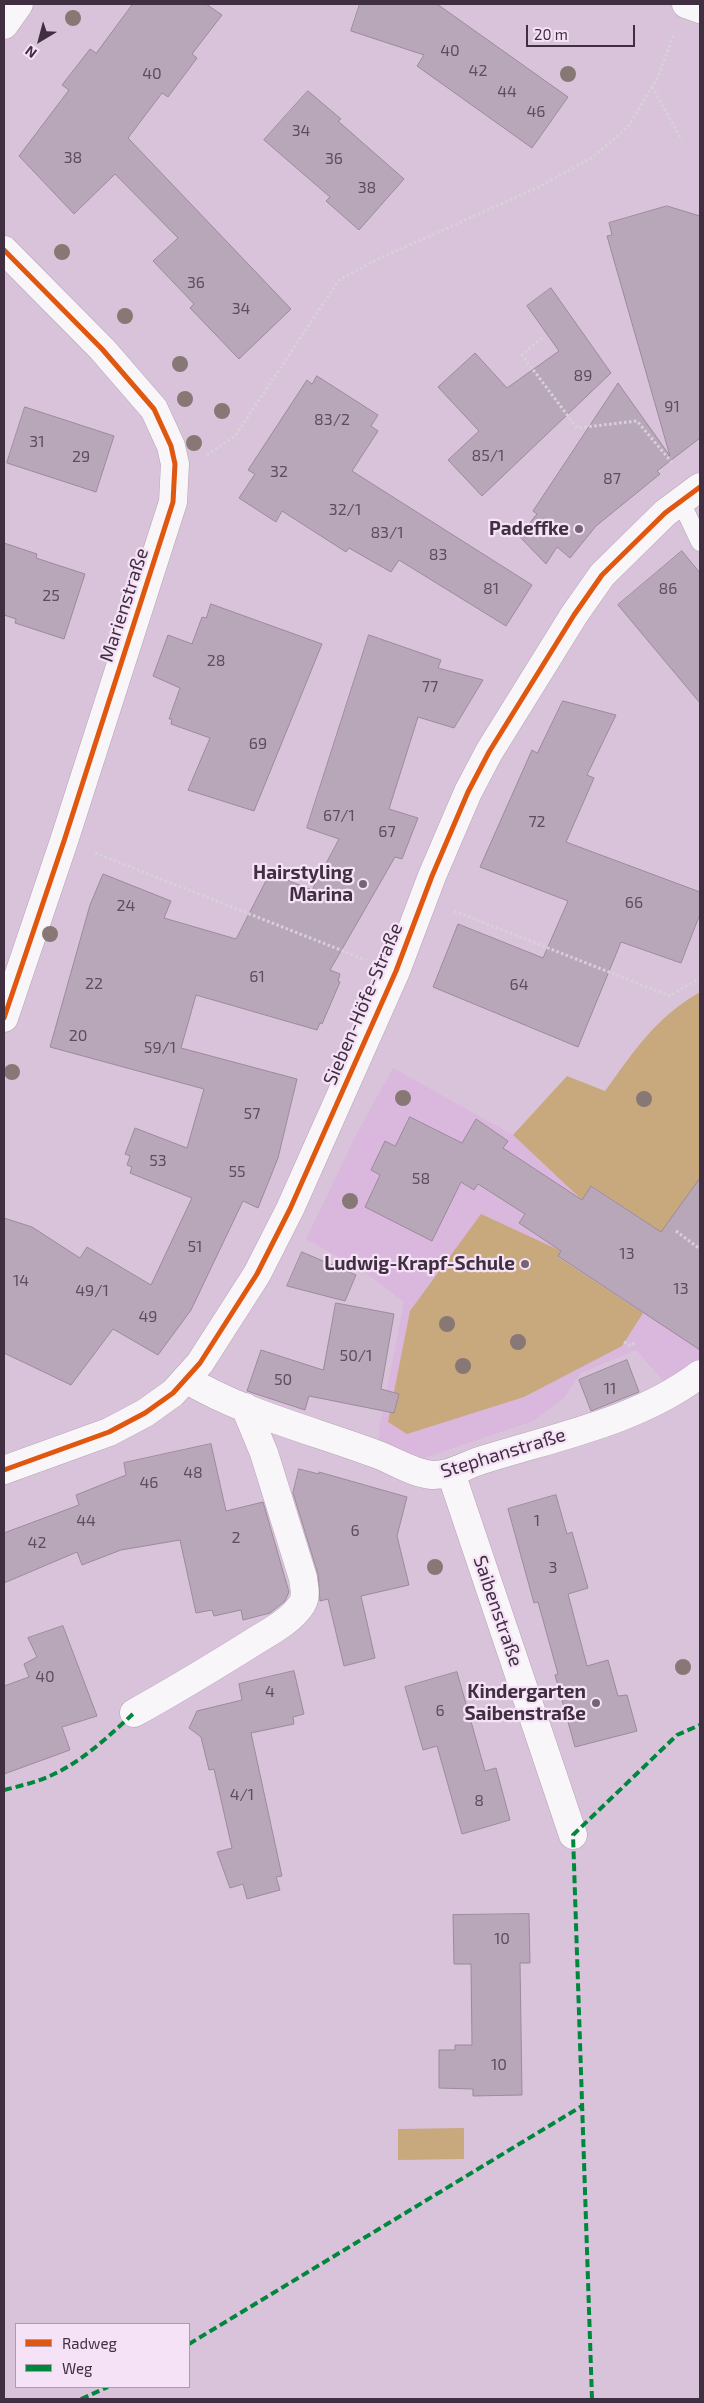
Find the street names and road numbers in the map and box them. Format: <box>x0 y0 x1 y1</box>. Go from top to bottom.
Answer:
street label: Marienstraße <box>95 545 153 665</box>
street label: Sieben-Höfe-Straße <box>318 919 408 1089</box>
street label: Stephanstraße <box>438 1423 568 1483</box>
street label: Saibenstraße <box>468 1553 528 1669</box>

